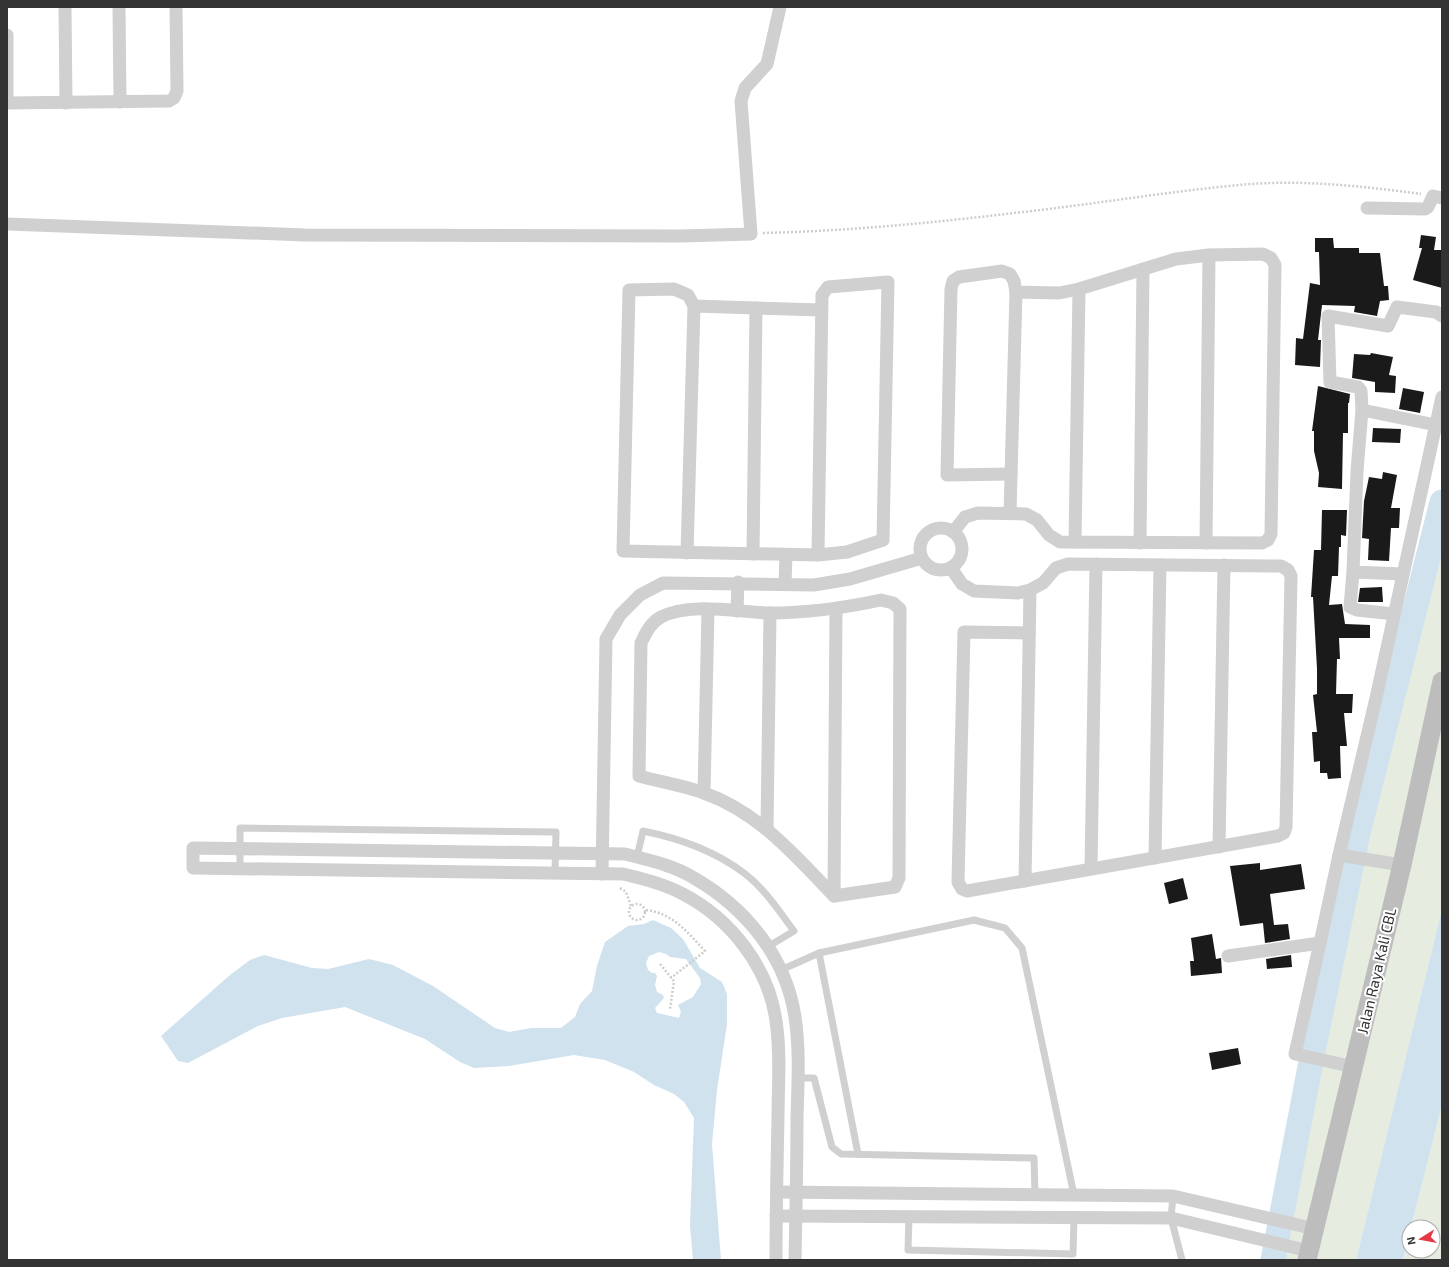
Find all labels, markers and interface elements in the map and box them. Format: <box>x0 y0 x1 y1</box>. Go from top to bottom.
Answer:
street label: Jalan Raya Kali CBL <box>1353 906 1399 1036</box>
north arrow <box>1401 1219 1441 1259</box>
text: N <box>1404 1236 1418 1246</box>

